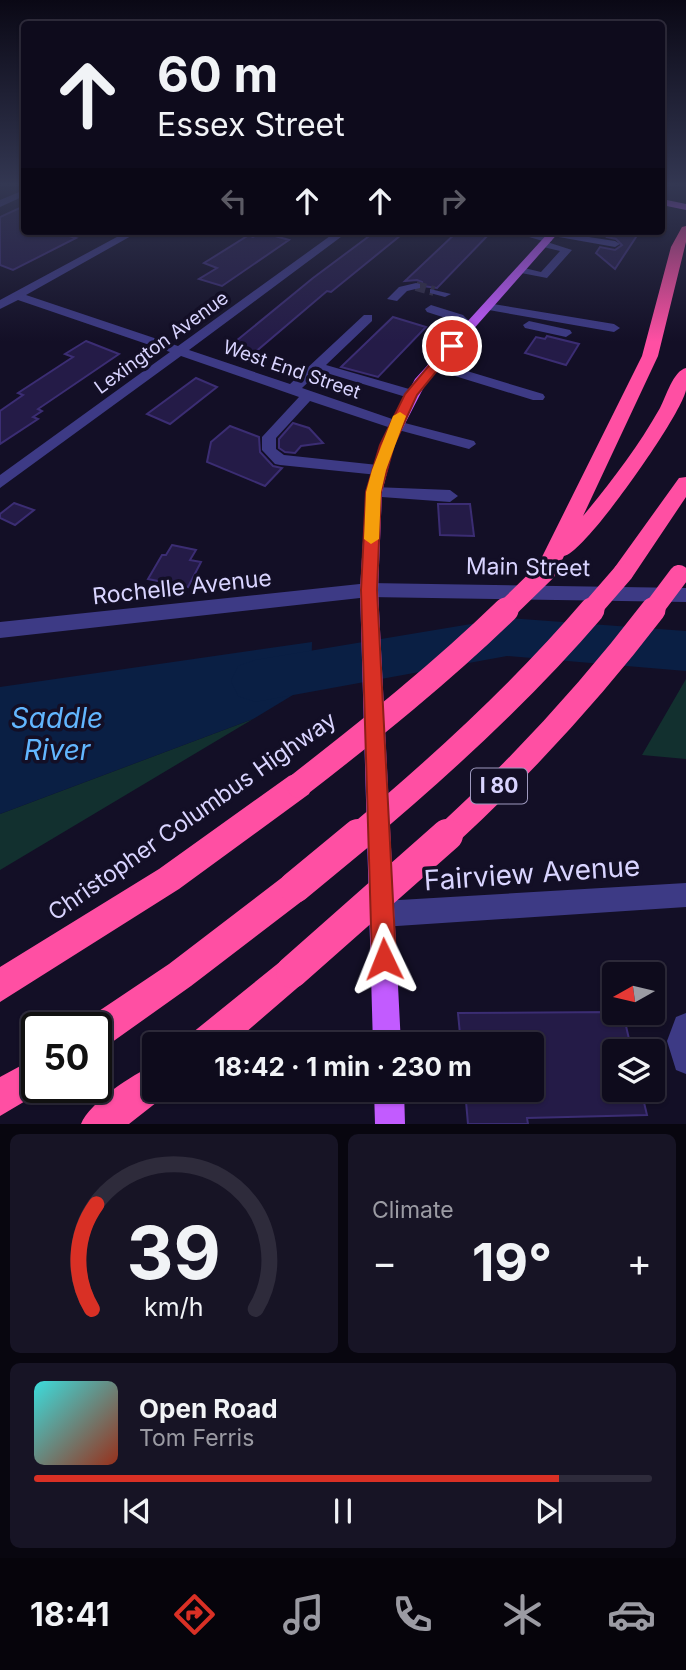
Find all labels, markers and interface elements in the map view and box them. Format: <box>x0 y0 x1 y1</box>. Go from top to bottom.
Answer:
text: 60 m <box>157 45 278 104</box>
icon: ahead <box>42 49 133 140</box>
text: Essex Street <box>157 105 345 144</box>
icon: left <box>215 182 253 220</box>
icon: ahead <box>288 182 326 220</box>
icon: ahead <box>361 182 399 220</box>
icon: right <box>434 182 472 220</box>
street label: Lexington Avenue <box>90 286 233 399</box>
pin <box>422 316 482 376</box>
icon: arrive <box>433 327 471 365</box>
street label: West End Street <box>220 335 364 404</box>
street label: Main Street <box>466 552 591 582</box>
street label: Rochelle Avenue <box>91 564 273 610</box>
water label: Saddle River <box>11 701 103 767</box>
street label: Christopher Columbus Highway <box>43 705 342 927</box>
road number: I 80 <box>471 768 527 804</box>
street label: Fairview Avenue <box>423 848 641 898</box>
position arrow <box>347 922 421 996</box>
north arrow <box>602 962 665 1026</box>
map controls <box>602 962 665 1102</box>
speed limit sign: 50 <box>21 1012 112 1103</box>
button: layers <box>602 1039 665 1102</box>
text: 18:42 · 1 min · 230 m <box>214 1051 472 1082</box>
text: Climate <box>372 1196 454 1224</box>
text: 39 <box>127 1209 221 1298</box>
text: 19° <box>472 1231 552 1294</box>
text: − <box>372 1239 397 1285</box>
text: + <box>627 1239 652 1285</box>
text: km/h <box>144 1292 204 1322</box>
text: Open Road <box>139 1393 278 1424</box>
text: Tom Ferris <box>139 1424 254 1452</box>
icon: previous <box>118 1492 156 1530</box>
icon: pause <box>324 1492 362 1530</box>
icon: next <box>530 1492 568 1530</box>
icon: directions <box>170 1590 219 1639</box>
icon: music <box>279 1590 328 1639</box>
icon: phone <box>388 1590 437 1639</box>
icon: climate <box>498 1590 547 1639</box>
icon: car <box>607 1590 656 1639</box>
text: 18:41 <box>30 1595 110 1634</box>

